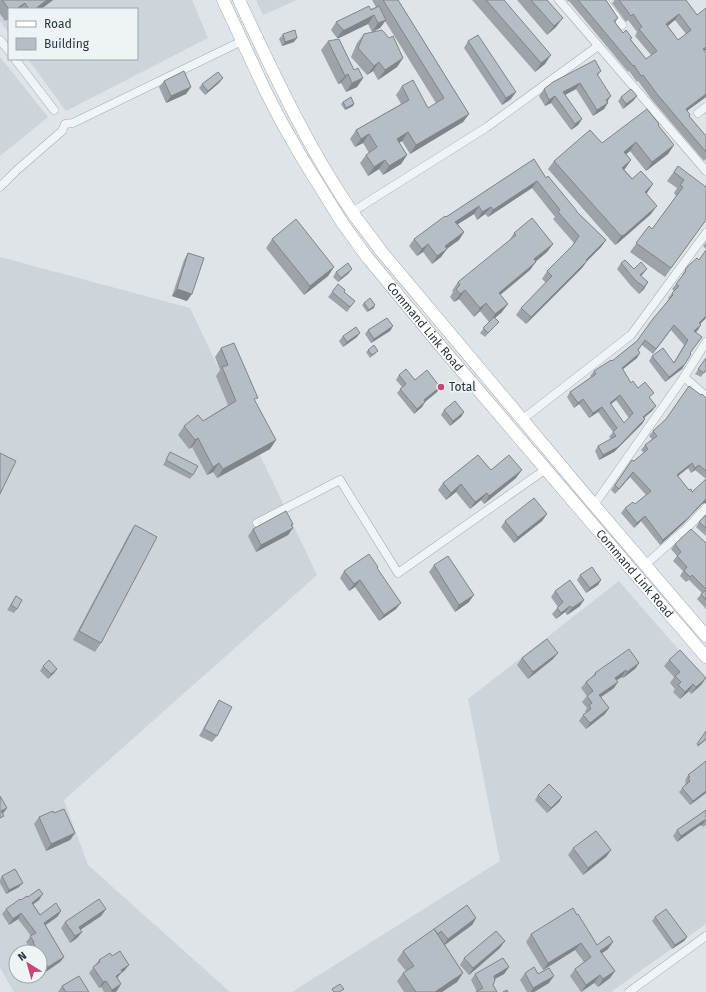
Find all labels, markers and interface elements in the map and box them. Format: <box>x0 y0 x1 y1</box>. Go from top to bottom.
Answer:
legend <box>8 8 138 60</box>
text: Road <box>44 17 72 31</box>
text: Building <box>44 37 90 51</box>
street label: Command Link Road <box>384 280 466 374</box>
place label: Total <box>449 380 476 394</box>
marker: Total <box>436 382 446 392</box>
street label: Command Link Road <box>593 527 676 621</box>
north arrow <box>8 944 48 984</box>
text: N <box>15 949 29 964</box>

